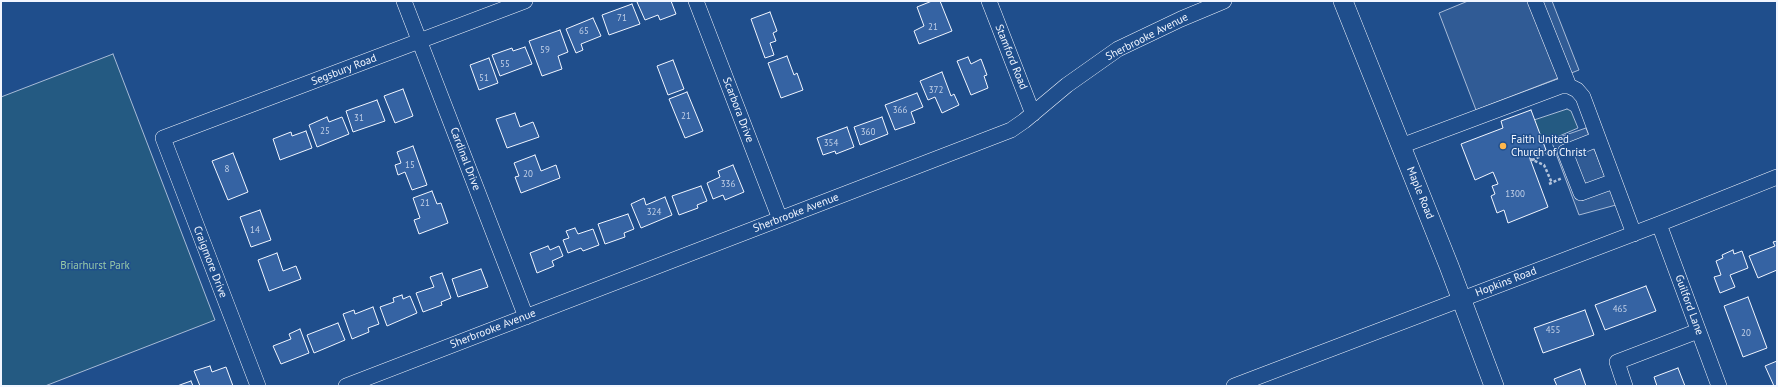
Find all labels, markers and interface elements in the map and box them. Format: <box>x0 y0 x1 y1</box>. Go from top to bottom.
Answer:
street label: Sherbrooke Avenue <box>1104 11 1190 63</box>
house number: 71 <box>617 13 627 23</box>
house number: 21 <box>928 22 938 32</box>
street label: Stamford Road <box>992 22 1030 92</box>
house number: 65 <box>579 26 589 36</box>
house number: 59 <box>540 45 550 55</box>
street label: Segsbury Road <box>310 52 378 88</box>
house number: 55 <box>500 59 510 69</box>
house number: 51 <box>479 73 489 83</box>
street label: Scarbora Drive <box>720 76 756 144</box>
house number: 372 <box>929 85 943 95</box>
house number: 366 <box>893 105 907 115</box>
house number: 21 <box>681 111 691 121</box>
house number: 31 <box>354 113 364 123</box>
house number: 25 <box>320 126 330 136</box>
street label: Cardinal Drive <box>447 126 483 192</box>
house number: 360 <box>861 127 875 137</box>
place label: Faith United Church of Christ <box>1511 133 1586 159</box>
house number: 354 <box>824 138 838 148</box>
marker: Faith United Church of Christ <box>1498 141 1508 151</box>
house number: 15 <box>405 160 415 170</box>
house number: 8 <box>225 164 229 174</box>
street label: Maple Road <box>1404 165 1436 221</box>
house number: 20 <box>523 169 533 179</box>
house number: 336 <box>721 179 735 189</box>
house number: 1300 <box>1505 189 1525 199</box>
street label: Sherbrooke Avenue <box>751 191 841 235</box>
house number: 21 <box>420 198 430 208</box>
house number: 324 <box>647 207 661 217</box>
street label: Craigmore Drive <box>190 224 230 300</box>
house number: 14 <box>250 225 260 235</box>
park label: Briarhurst Park <box>60 259 130 273</box>
street label: Hopkins Road <box>1474 264 1538 300</box>
street label: Guilford Lane <box>1672 273 1706 337</box>
house number: 465 <box>1613 304 1627 314</box>
street label: Sherbrooke Avenue <box>448 307 538 351</box>
house number: 455 <box>1546 325 1560 335</box>
house number: 20 <box>1741 328 1751 338</box>

